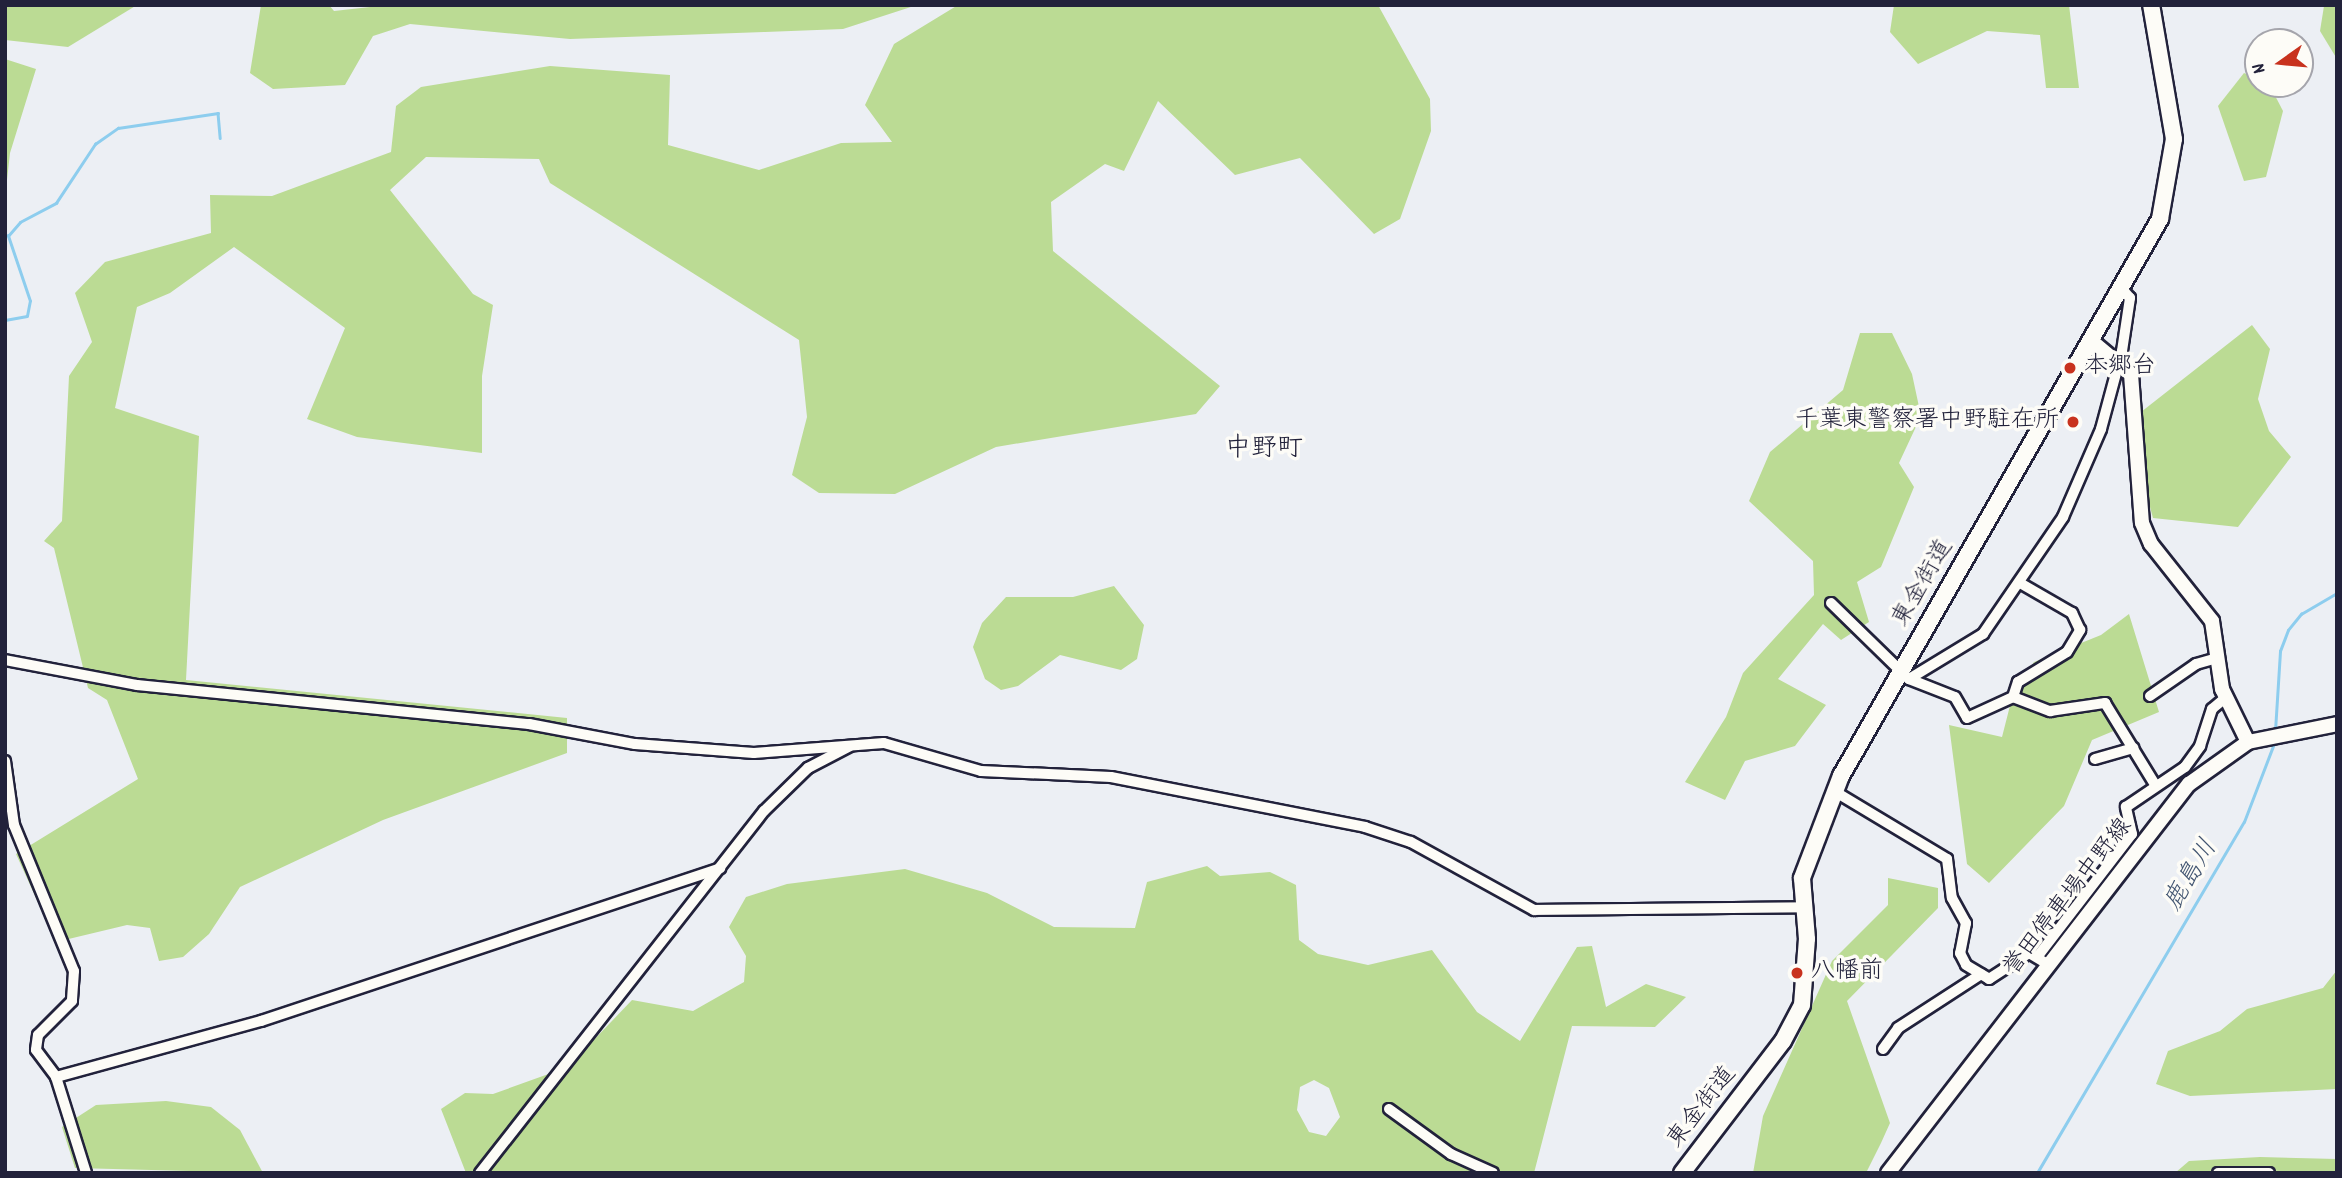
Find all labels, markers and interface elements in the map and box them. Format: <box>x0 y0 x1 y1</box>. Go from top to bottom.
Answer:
north arrow <box>2244 28 2314 98</box>
text: N <box>2246 60 2274 76</box>
place label: 本郷台 <box>2084 354 2156 382</box>
marker: 本郷台 <box>2062 360 2078 376</box>
place label: 千葉東警察署中野駐在所 <box>1795 408 2059 436</box>
marker: 千葉東警察署中野駐在所 <box>2065 414 2081 430</box>
district label: 中野町 <box>1225 434 1303 466</box>
street label: 東金街道 <box>1888 535 1960 633</box>
street label: 誉田停車場中野線 <box>1999 813 2139 983</box>
water label: 鹿島川 <box>2159 835 2225 917</box>
place label: 八幡前 <box>1811 959 1883 987</box>
marker: 八幡前 <box>1789 965 1805 981</box>
street label: 東金街道 <box>1662 1061 1744 1155</box>

